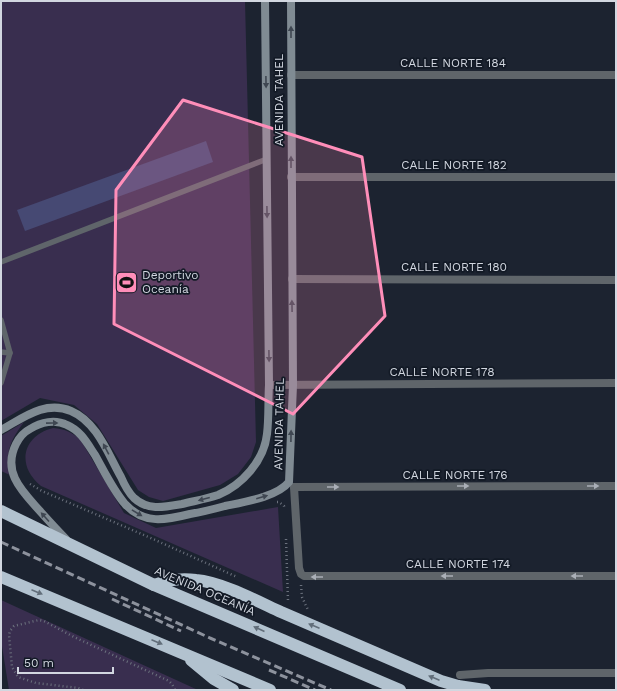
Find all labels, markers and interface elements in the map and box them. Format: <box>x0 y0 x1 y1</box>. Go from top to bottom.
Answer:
one-way arrow <box>288 25 294 38</box>
street label: AVENIDA TAHEL <box>272 54 286 146</box>
street label: CALLE NORTE 184 <box>400 56 506 70</box>
one-way arrow <box>263 76 269 89</box>
one-way arrow <box>288 155 294 168</box>
street label: CALLE NORTE 182 <box>401 158 507 172</box>
one-way arrow <box>264 206 270 219</box>
street label: CALLE NORTE 180 <box>401 260 507 274</box>
place label: Deportivo Oceanía <box>142 268 199 296</box>
sports icon: Deportivo Oceanía <box>113 269 139 295</box>
one-way arrow <box>289 299 295 312</box>
one-way arrow <box>266 350 272 363</box>
street label: CALLE NORTE 178 <box>389 365 495 379</box>
street label: AVENIDA TAHEL <box>271 378 287 470</box>
one-way arrow <box>46 420 59 426</box>
one-way arrow <box>288 430 295 442</box>
one-way arrow <box>102 444 109 455</box>
street label: CALLE NORTE 176 <box>402 468 508 482</box>
one-way arrow <box>457 483 469 490</box>
one-way arrow <box>587 483 600 489</box>
one-way arrow <box>327 484 340 490</box>
one-way arrow <box>257 494 269 500</box>
one-way arrow <box>198 496 211 502</box>
one-way arrow <box>131 509 143 516</box>
one-way arrow <box>41 512 50 522</box>
street label: CALLE NORTE 174 <box>406 557 510 571</box>
street label: AVENIDA OCEANÍA <box>153 563 258 619</box>
one-way arrow <box>440 573 453 579</box>
one-way arrow <box>570 573 583 579</box>
one-way arrow <box>310 574 323 580</box>
one-way arrow <box>31 589 43 595</box>
one-way arrow <box>309 623 320 629</box>
one-way arrow <box>253 626 265 633</box>
one-way arrow <box>151 639 163 645</box>
scale bar <box>18 649 113 675</box>
text: 50 m <box>24 656 54 670</box>
one-way arrow <box>427 674 439 680</box>

